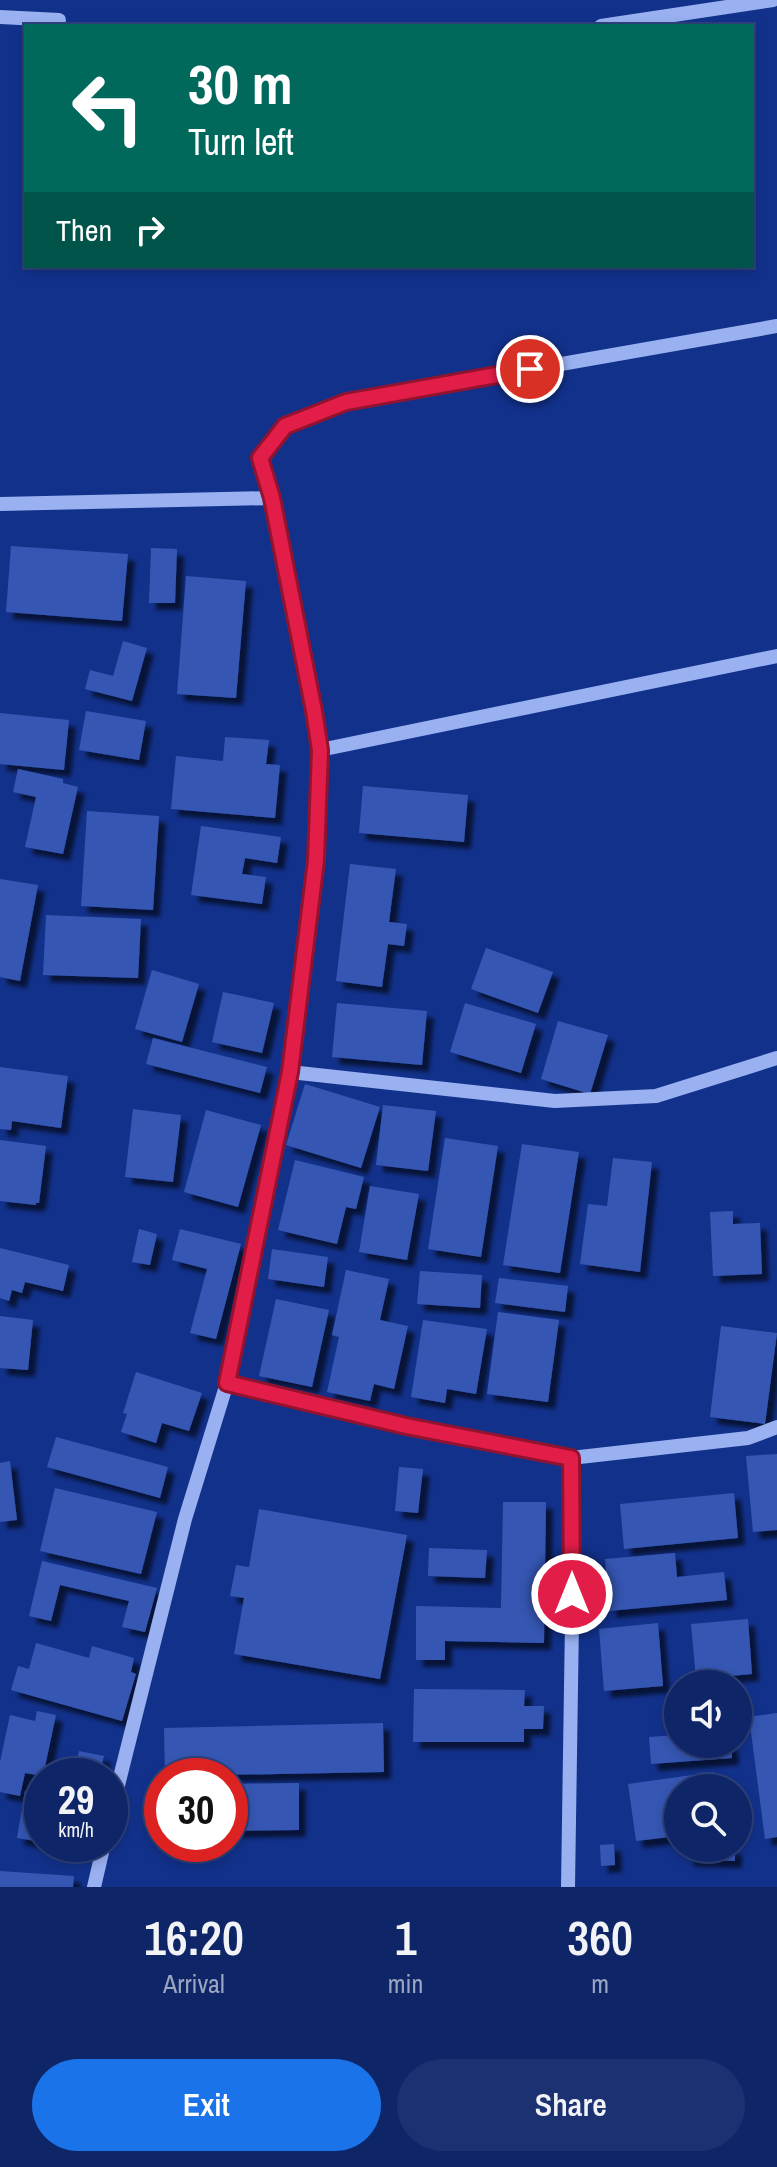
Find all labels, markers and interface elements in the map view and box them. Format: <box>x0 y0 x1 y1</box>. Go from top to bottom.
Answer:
text: 30 m <box>188 46 293 121</box>
icon: left <box>56 56 160 160</box>
text: Turn left <box>188 118 294 166</box>
icon: right <box>128 208 172 252</box>
text: Then <box>56 210 112 250</box>
pin <box>496 335 564 403</box>
icon: arrive <box>508 347 552 391</box>
position arrow <box>530 1552 614 1636</box>
map controls <box>664 1670 752 1862</box>
button: sound <box>664 1670 752 1758</box>
speed limit sign: 30 <box>144 1758 248 1862</box>
text: 29 <box>58 1773 94 1826</box>
button: search <box>664 1774 752 1862</box>
text: km/h <box>58 1816 94 1843</box>
text: 16:20 <box>144 1905 244 1970</box>
text: 1 <box>395 1905 417 1970</box>
text: 360 <box>567 1905 633 1970</box>
text: Arrival <box>163 1966 225 2001</box>
text: min <box>388 1966 423 2001</box>
text: m <box>591 1966 609 2001</box>
button: Exit <box>32 2059 381 2151</box>
button: Share <box>397 2059 745 2151</box>

